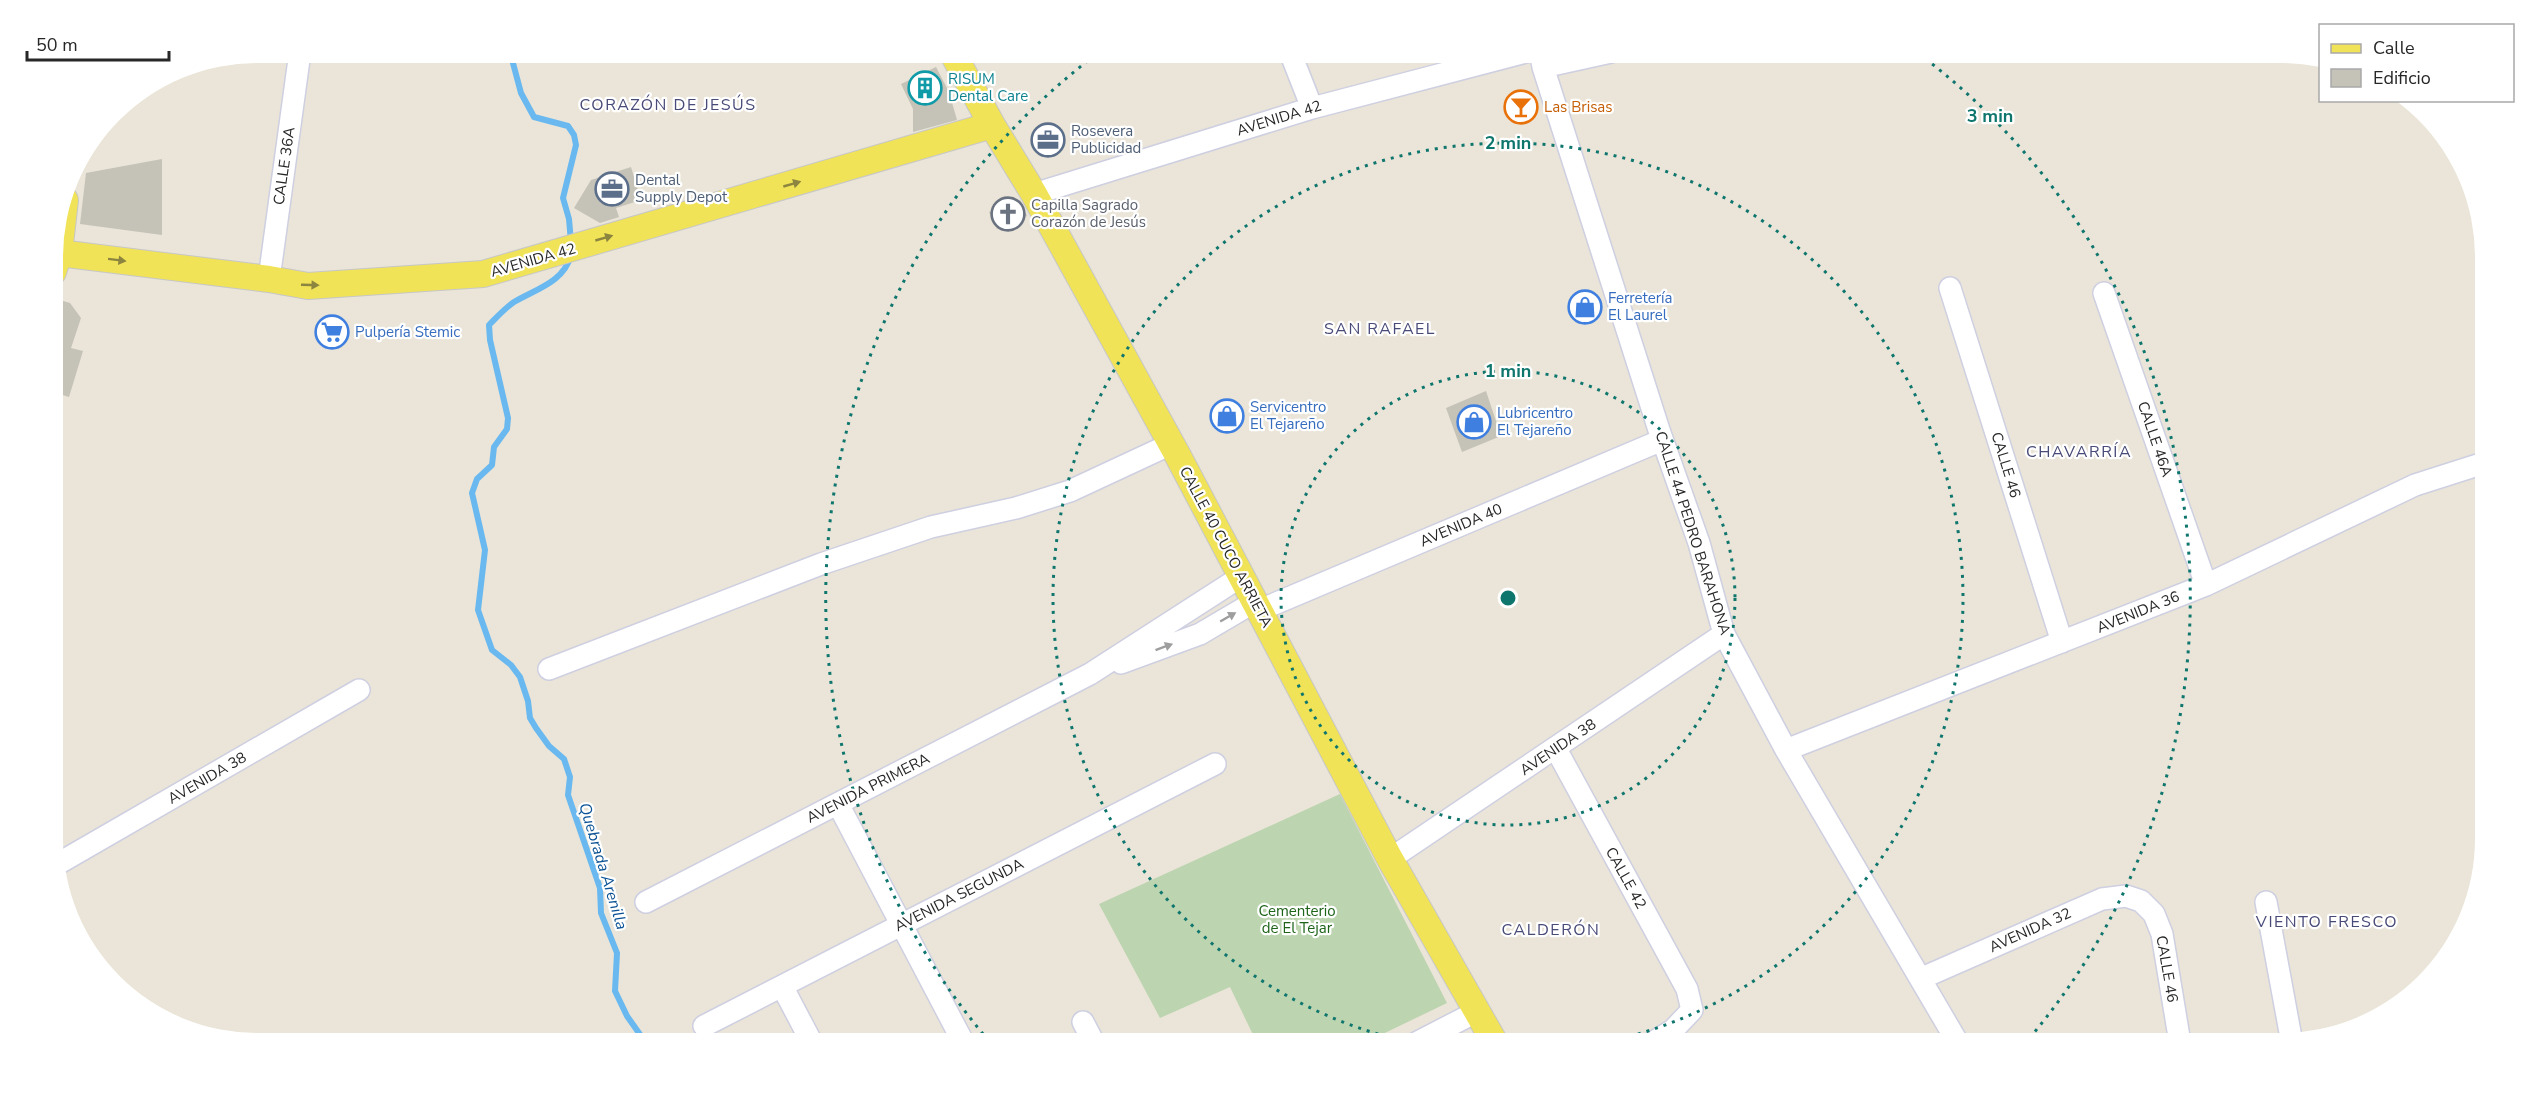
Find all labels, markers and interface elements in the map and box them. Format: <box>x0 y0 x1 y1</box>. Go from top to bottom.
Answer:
scale bar <box>27 24 170 62</box>
legend <box>2319 24 2514 102</box>
text: 50 m <box>36 33 78 57</box>
text: Calle <box>2373 36 2415 60</box>
text: Edificio <box>2373 66 2431 90</box>
place label: RISUM Dental Care <box>948 69 1028 106</box>
building icon: RISUM Dental Care <box>907 70 943 106</box>
bar icon: Las Brisas <box>1503 89 1539 125</box>
district label: CORAZÓN DE JESÚS <box>579 94 757 116</box>
street label: AVENIDA 42 <box>1234 96 1324 140</box>
place label: Las Brisas <box>1544 97 1613 117</box>
text: 3 min <box>1967 104 2013 128</box>
place label: Rosevera Publicidad <box>1071 121 1141 158</box>
office icon: Rosevera Publicidad <box>1030 122 1066 158</box>
street label: CALLE 36A <box>269 126 299 206</box>
text: 2 min <box>1485 131 1531 155</box>
place label: Dental Supply Depot <box>635 170 728 207</box>
office icon: Dental Supply Depot <box>594 171 630 207</box>
one-way arrow <box>783 178 801 188</box>
place label: Capilla Sagrado Corazón de Jesús <box>1031 195 1146 232</box>
church icon: Capilla Sagrado Corazón de Jesús <box>990 196 1026 232</box>
one-way arrow <box>596 233 614 242</box>
street label: AVENIDA 42 <box>488 238 578 282</box>
one-way arrow <box>108 255 127 265</box>
one-way arrow <box>301 281 320 290</box>
place label: Ferretería El Laurel <box>1608 288 1673 325</box>
shop icon: Ferretería El Laurel <box>1567 289 1603 325</box>
supermarket icon: Pulpería Stemic <box>314 314 350 350</box>
district label: SAN RAFAEL <box>1324 318 1436 340</box>
place label: Pulpería Stemic <box>355 322 460 342</box>
text: 1 min <box>1485 359 1531 383</box>
place label: Servicentro El Tejareño <box>1250 397 1326 434</box>
shop icon: Servicentro El Tejareño <box>1209 398 1245 434</box>
street label: CALLE 46A <box>2133 399 2177 479</box>
place label: Lubricentro El Tejareño <box>1497 403 1573 440</box>
shop icon: Lubricentro El Tejareño <box>1456 404 1492 440</box>
street label: CALLE 44 PEDRO BARAHONA <box>1651 429 1735 637</box>
street label: CALLE 46 <box>1987 430 2025 500</box>
district label: CHAVARRÍA <box>2026 441 2132 463</box>
street label: CALLE 40 CUCO ARRIETA <box>1175 463 1277 631</box>
street label: AVENIDA 40 <box>1417 499 1505 551</box>
street label: AVENIDA 36 <box>2094 586 2182 638</box>
centre of rings <box>1498 588 1518 608</box>
one-way arrow <box>1220 612 1236 623</box>
one-way arrow <box>1156 642 1174 652</box>
street label: AVENIDA 38 <box>1516 714 1600 780</box>
street label: AVENIDA 38 <box>164 747 250 809</box>
street label: AVENIDA PRIMERA <box>803 748 933 828</box>
water label: Quebrada Arenilla <box>573 800 633 932</box>
street label: CALLE 42 <box>1601 844 1651 912</box>
street label: AVENIDA SEGUNDA <box>891 854 1027 936</box>
park label: Cementerio de El Tejar <box>1258 901 1336 938</box>
street label: AVENIDA 32 <box>1986 903 2074 957</box>
district label: VIENTO FRESCO <box>2255 911 2398 933</box>
district label: CALDERÓN <box>1502 919 1600 941</box>
street label: CALLE 46 <box>2151 934 2183 1004</box>

